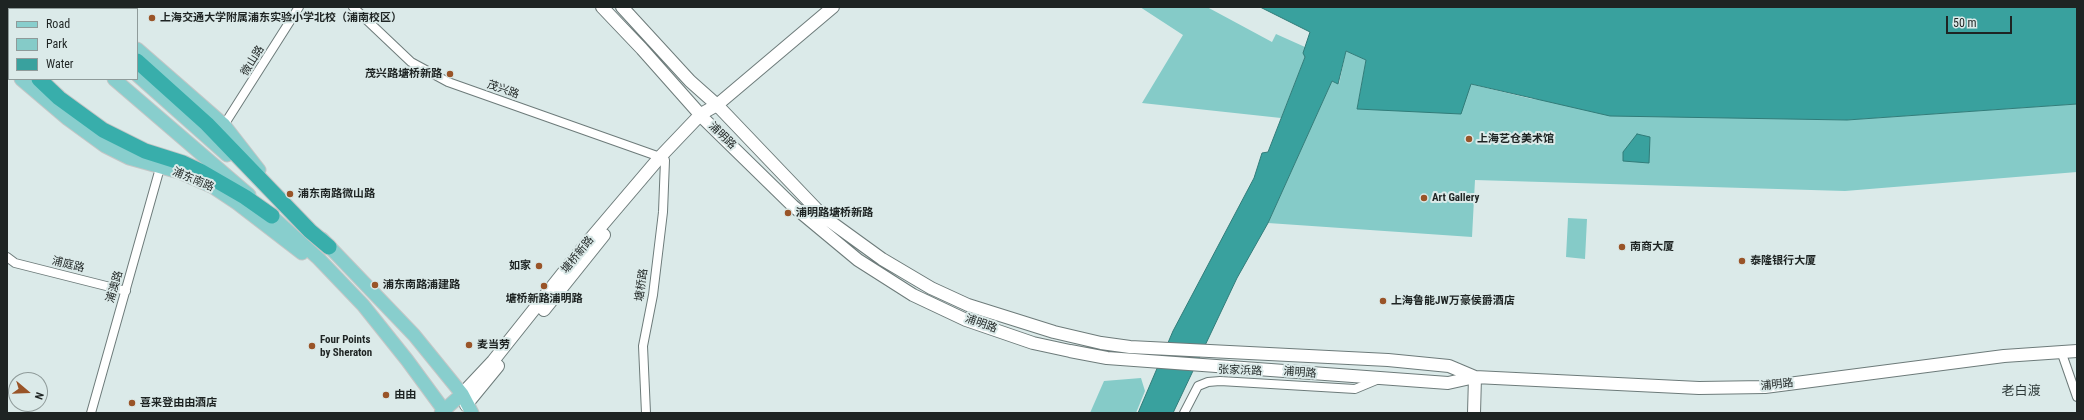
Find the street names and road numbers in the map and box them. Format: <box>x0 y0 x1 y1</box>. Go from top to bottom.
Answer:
street label: 微山路 <box>239 44 267 78</box>
street label: 茂兴路 <box>485 78 521 102</box>
street label: 浦明路 <box>706 120 738 152</box>
street label: 浦东南路 <box>170 165 216 195</box>
street label: 塘桥新路 <box>559 234 597 276</box>
street label: 浦庭路 <box>50 255 86 275</box>
street label: 塘桥路 <box>633 268 651 302</box>
street label: 浦澳路 <box>104 269 126 305</box>
street label: 浦明路 <box>963 312 999 336</box>
street label: 张家浜路 <box>1218 364 1262 378</box>
street label: 浦明路 <box>1283 365 1317 381</box>
street label: 浦明路 <box>1760 377 1794 393</box>

